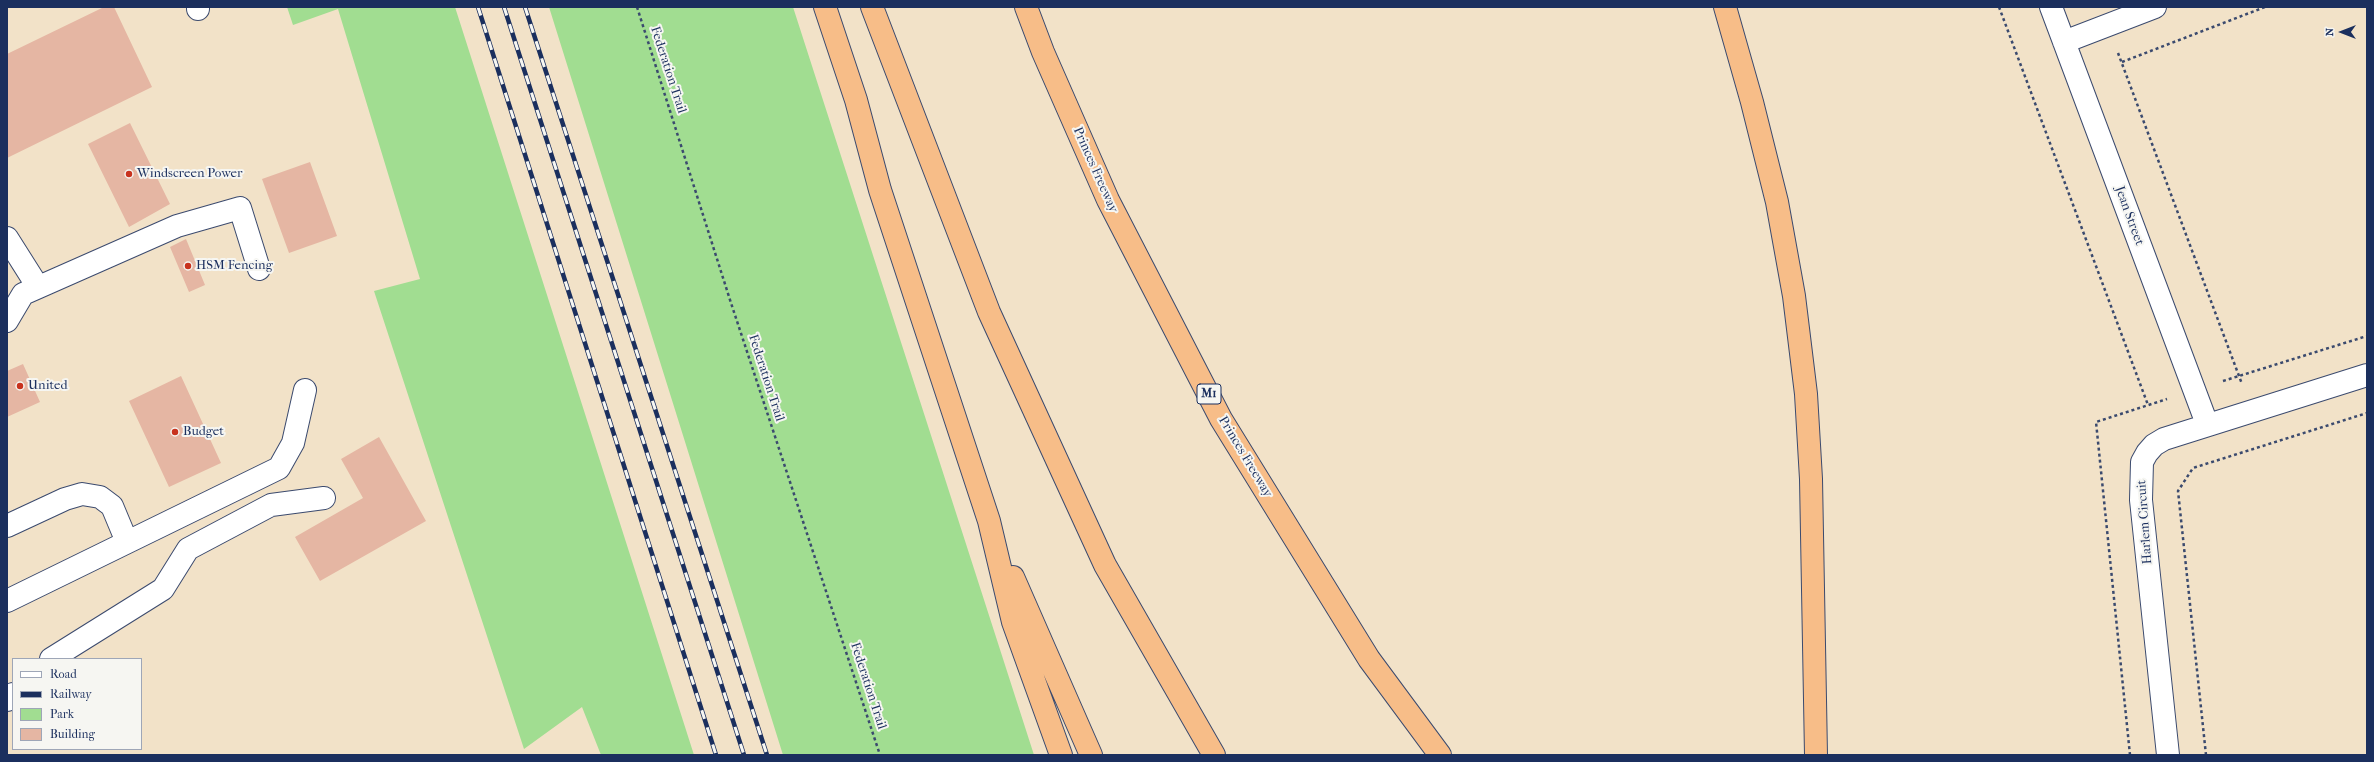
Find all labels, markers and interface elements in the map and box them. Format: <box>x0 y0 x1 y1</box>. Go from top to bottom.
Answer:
north arrow <box>2322 12 2362 52</box>
street label: Federation Trail <box>647 25 689 115</box>
text: N <box>2323 28 2336 36</box>
street label: Princes Freeway <box>1069 125 1121 215</box>
place label: Windscreen Power <box>137 166 243 182</box>
marker: Windscreen Power <box>124 169 134 179</box>
street label: Jean Street <box>2111 184 2147 248</box>
place label: HSM Fencing <box>196 258 273 274</box>
marker: HSM Fencing <box>183 261 193 271</box>
street label: Federation Trail <box>745 333 787 423</box>
place label: United <box>28 378 68 394</box>
marker: United <box>15 381 25 391</box>
road number: M1 <box>1197 384 1221 404</box>
street label: Princes Freeway <box>1215 414 1275 500</box>
place label: Budget <box>183 424 224 440</box>
marker: Budget <box>170 427 180 437</box>
street label: Harlem Circuit <box>2134 479 2156 565</box>
street label: Federation Trail <box>847 641 889 731</box>
legend <box>12 658 142 750</box>
text: Road <box>50 667 77 681</box>
text: Railway <box>50 687 92 701</box>
text: Park <box>50 707 74 721</box>
text: Building <box>50 727 95 741</box>

